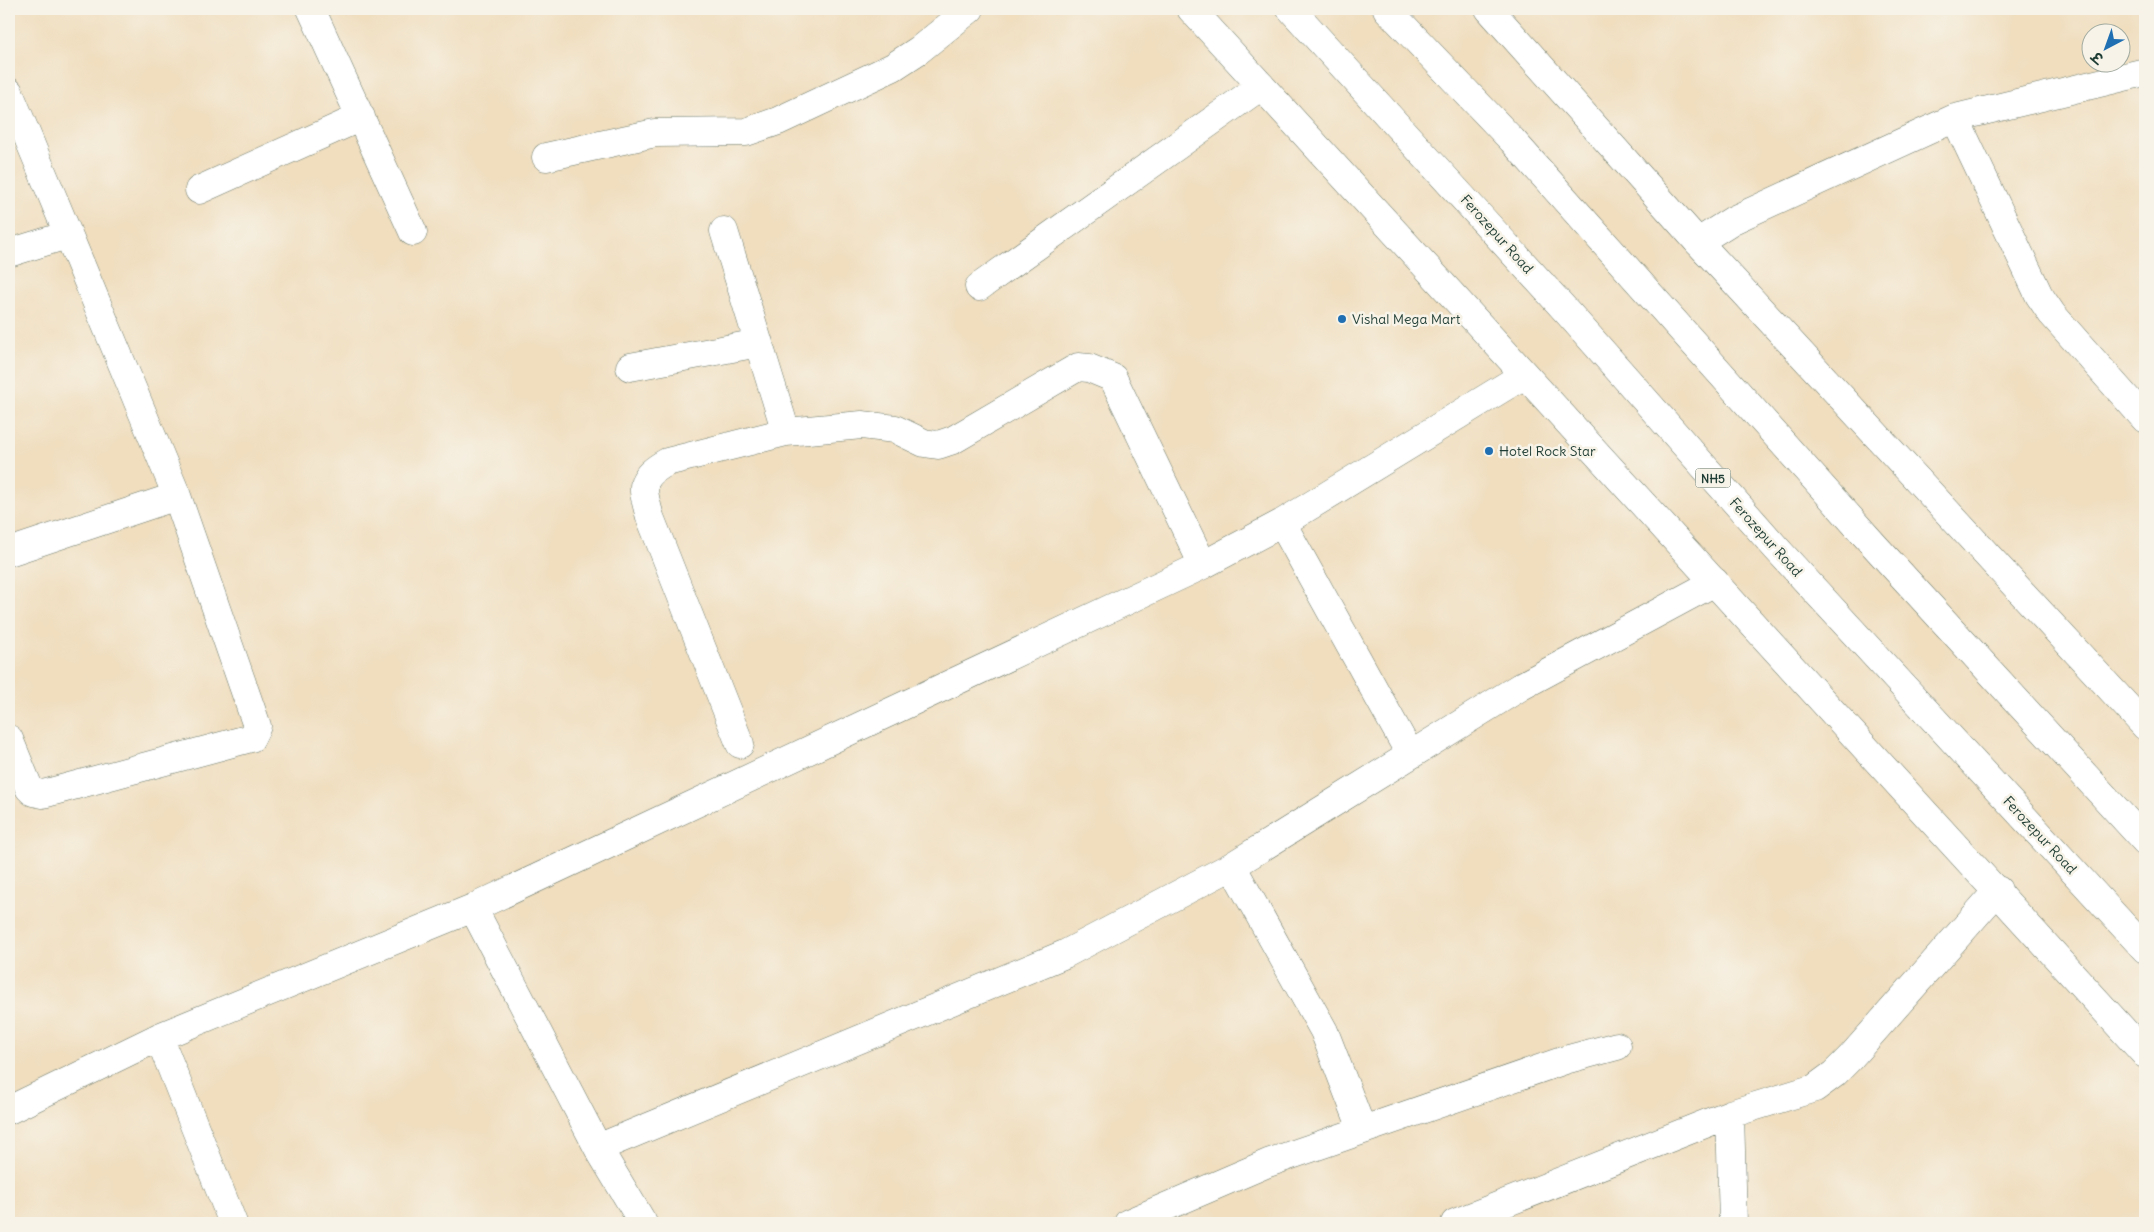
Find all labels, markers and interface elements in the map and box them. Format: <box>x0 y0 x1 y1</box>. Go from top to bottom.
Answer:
north arrow <box>2082 22 2132 72</box>
text: उ <box>2087 47 2108 69</box>
street label: Ferozepur Road <box>1457 191 1537 277</box>
place label: Vishal Mega Mart <box>1352 310 1461 328</box>
marker: Vishal Mega Mart <box>1336 313 1348 325</box>
place label: Hotel Rock Star <box>1499 442 1596 460</box>
marker: Hotel Rock Star <box>1483 445 1495 457</box>
road number: NH5 <box>1696 468 1730 488</box>
street label: Ferozepur Road <box>1726 494 1806 580</box>
street label: Ferozepur Road <box>1999 792 2081 878</box>

